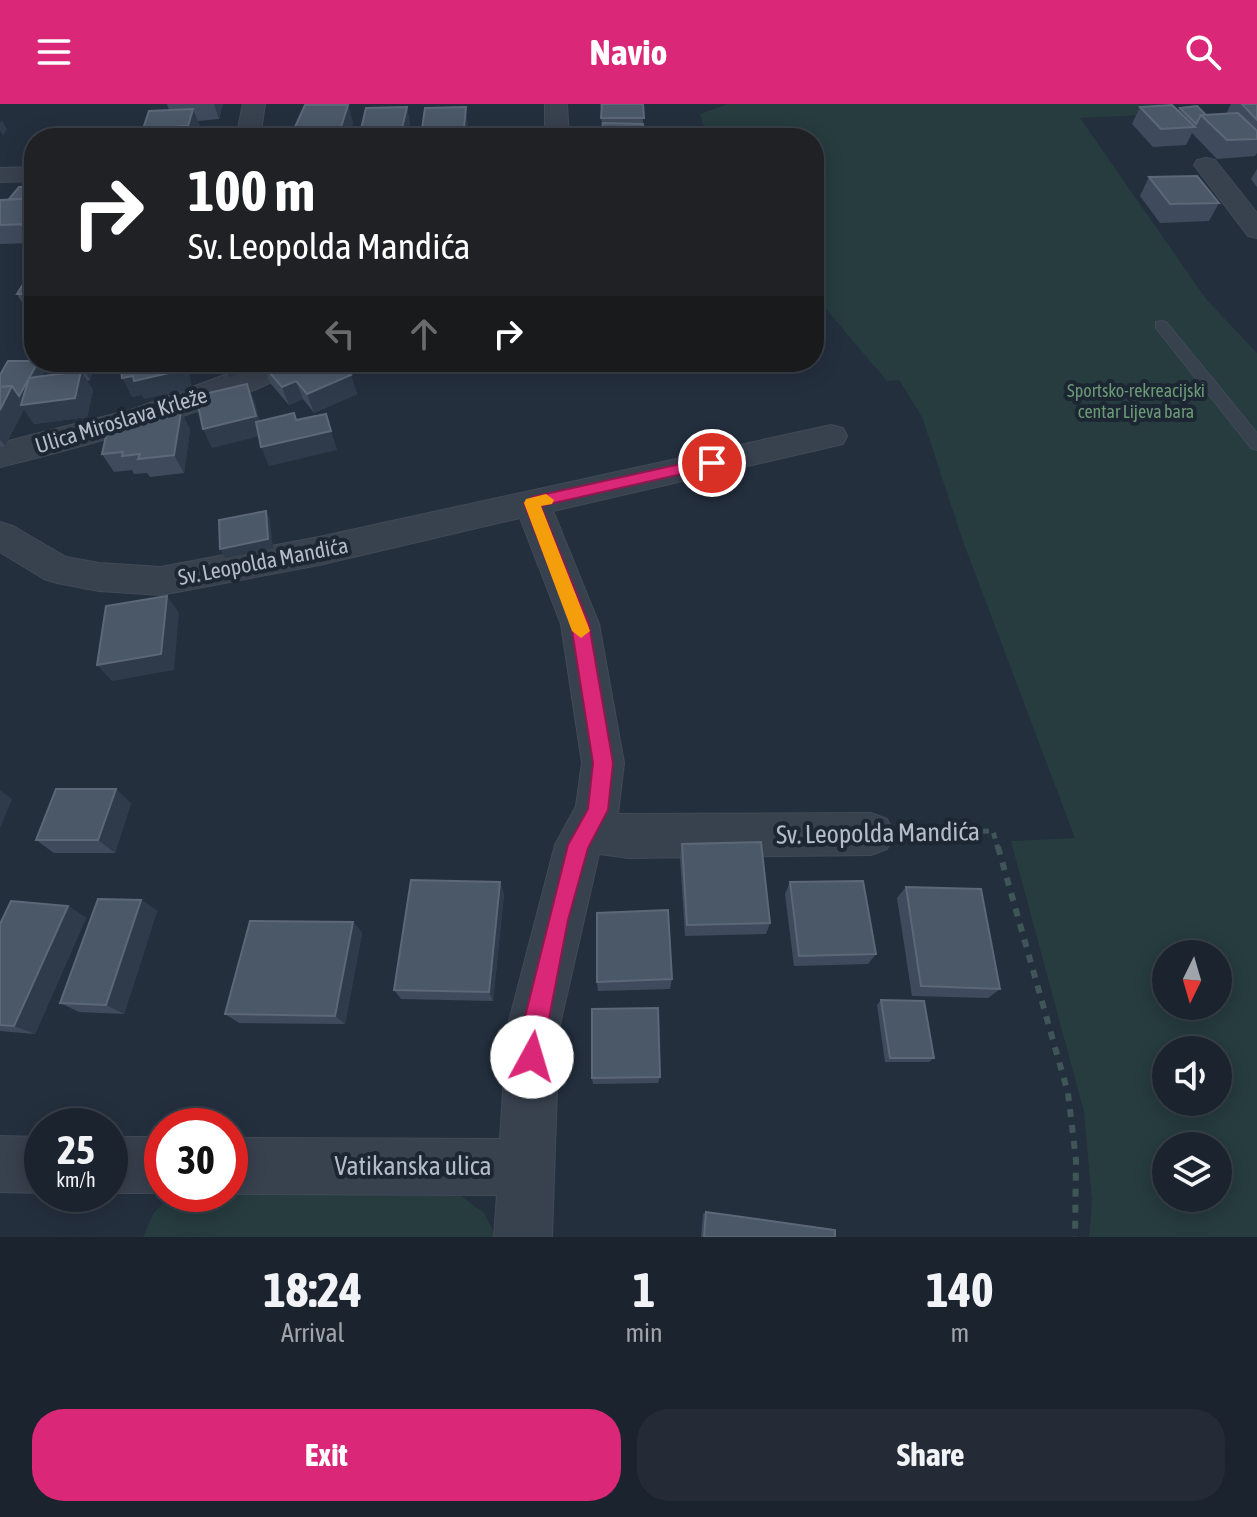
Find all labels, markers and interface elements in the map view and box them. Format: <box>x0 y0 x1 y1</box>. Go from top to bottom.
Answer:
icon: menu <box>32 30 76 74</box>
icon: search <box>1181 30 1225 74</box>
text: Navio <box>589 31 668 73</box>
text: 100 m <box>188 159 315 223</box>
icon: right <box>56 160 160 264</box>
text: Sv. Leopolda Mandića <box>188 225 471 267</box>
icon: left <box>318 312 362 356</box>
icon: ahead <box>402 312 446 356</box>
icon: right <box>486 312 530 356</box>
park label: Sportsko-rekreacijski centar Lijeva bara <box>1067 380 1205 422</box>
street label: Ulica Miroslava Krleže <box>32 381 210 459</box>
pin <box>678 429 746 497</box>
icon: arrive <box>690 441 734 485</box>
street label: Sv. Leopolda Mandića <box>176 532 350 590</box>
street label: Sv. Leopolda Mandića <box>776 816 980 850</box>
north arrow <box>1152 940 1232 1020</box>
map controls <box>1152 940 1232 1212</box>
position arrow <box>490 1015 574 1099</box>
button: sound <box>1152 1036 1232 1116</box>
speed limit sign: 30 <box>144 1108 248 1212</box>
text: 25 <box>57 1127 95 1172</box>
button: layers <box>1152 1132 1232 1212</box>
street label: Vatikanska ulica <box>334 1151 492 1181</box>
text: km/h <box>56 1168 96 1191</box>
text: 18:24 <box>263 1262 362 1317</box>
text: 1 <box>633 1262 655 1317</box>
text: 140 <box>926 1262 994 1317</box>
text: Arrival <box>281 1318 344 1348</box>
text: min <box>625 1318 663 1348</box>
text: m <box>950 1318 969 1348</box>
button: Exit <box>32 1409 621 1501</box>
button: Share <box>637 1409 1225 1501</box>

